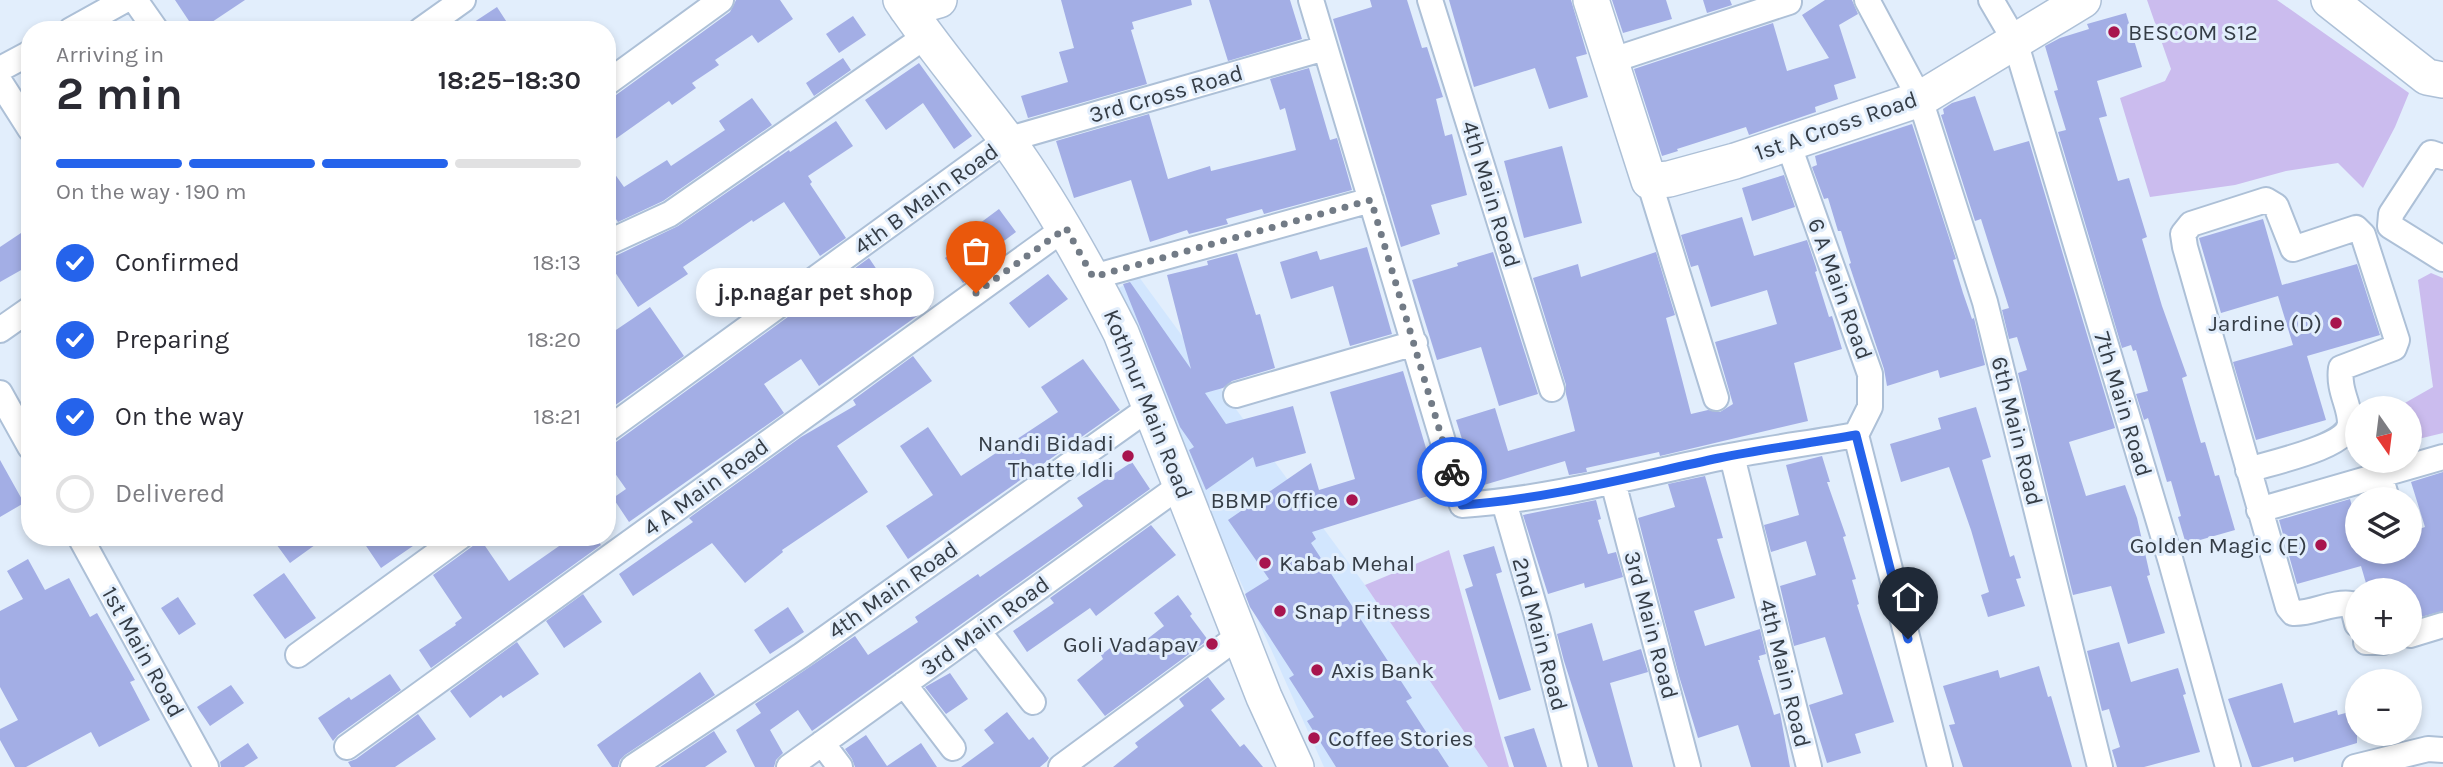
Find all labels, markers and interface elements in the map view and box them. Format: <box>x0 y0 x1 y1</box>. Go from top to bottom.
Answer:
place label: BESCOM S12 <box>2128 19 2258 46</box>
marker: BESCOM S12 <box>2106 24 2122 40</box>
text: Arriving in <box>56 41 164 68</box>
street label: 3rd Cross Road <box>1086 59 1246 129</box>
text: 18:25–18:30 <box>438 65 581 96</box>
text: 2 min <box>56 67 183 121</box>
street label: 1st A Cross Road <box>1751 86 1921 166</box>
street label: 4th Main Road <box>1456 117 1526 271</box>
street label: 4th B Main Road <box>849 138 1003 260</box>
text: On the way · 190 m <box>56 178 247 205</box>
street label: 6 A Main Road <box>1802 215 1878 363</box>
pin <box>946 221 1006 293</box>
icon: bag <box>957 232 995 270</box>
icon: check <box>56 244 94 282</box>
text: Confirmed <box>115 247 240 278</box>
text: 18:13 <box>533 249 581 276</box>
callout: j.p.nagar pet shop <box>696 268 934 318</box>
text: j.p.nagar pet shop <box>717 279 913 306</box>
street label: Kothnur Main Road <box>1098 305 1198 503</box>
place label: Jardine (D) <box>2209 310 2322 337</box>
marker: Jardine (D) <box>2328 315 2344 331</box>
icon: check <box>56 321 94 359</box>
text: Preparing <box>115 324 229 355</box>
text: 18:20 <box>527 326 581 353</box>
street label: 7th Main Road <box>2088 328 2158 480</box>
street label: 6th Main Road <box>1985 354 2049 508</box>
north arrow <box>2345 396 2422 472</box>
map controls <box>2345 396 2422 746</box>
icon: check <box>56 398 94 436</box>
text: On the way <box>115 401 244 432</box>
text: 18:21 <box>533 403 581 430</box>
place label: Nandi Bidadi Thatte Idli <box>978 430 1114 483</box>
street label: 4 A Main Road <box>638 432 774 542</box>
courier <box>1417 437 1487 507</box>
marker: Nandi Bidadi Thatte Idli <box>1120 448 1136 464</box>
icon: bike <box>1433 453 1471 491</box>
text: Delivered <box>115 478 225 509</box>
place label: BBMP Office <box>1211 487 1338 514</box>
button: layers <box>2345 487 2422 564</box>
marker: BBMP Office <box>1344 492 1360 508</box>
place label: Golden Magic (E) <box>2130 532 2307 559</box>
street label: 4th Main Road <box>823 535 963 645</box>
marker: Golden Magic (E) <box>2313 537 2329 553</box>
street label: 3rd Main Road <box>1618 548 1684 702</box>
place label: Kabab Mehal <box>1279 550 1415 577</box>
street label: 2nd Main Road <box>1507 554 1573 714</box>
marker: Kabab Mehal <box>1257 555 1273 571</box>
pin <box>1878 567 1938 639</box>
street label: 3rd Main Road <box>915 570 1055 682</box>
icon: home <box>1889 578 1927 616</box>
button: + <box>2345 578 2422 655</box>
street label: 1st Main Road <box>96 582 190 722</box>
street label: 4th Main Road <box>1753 596 1817 750</box>
place label: Snap Fitness <box>1294 598 1431 625</box>
marker: Snap Fitness <box>1272 603 1288 619</box>
place label: Goli Vadapav <box>1063 631 1198 658</box>
marker: Goli Vadapav <box>1204 636 1220 652</box>
place label: Axis Bank <box>1331 657 1434 684</box>
marker: Axis Bank <box>1309 662 1325 678</box>
button: − <box>2345 669 2422 746</box>
place label: Coffee Stories <box>1328 725 1474 752</box>
marker: Coffee Stories <box>1306 730 1322 746</box>

